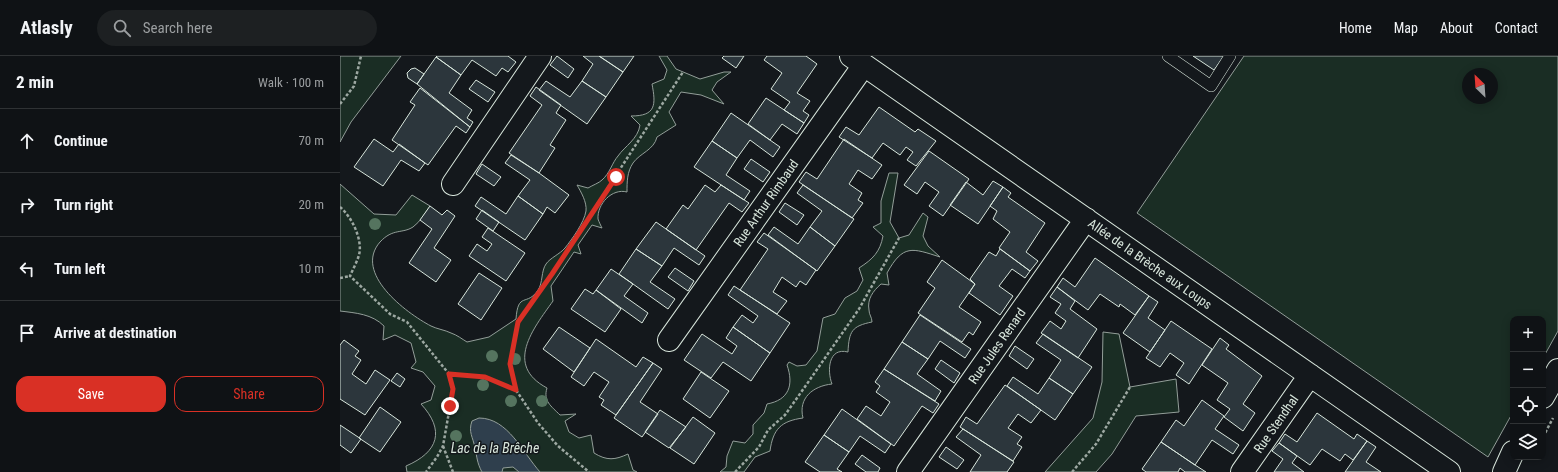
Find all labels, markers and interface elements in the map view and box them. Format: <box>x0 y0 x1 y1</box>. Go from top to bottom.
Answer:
search box <box>97 10 377 46</box>
text: Atlasly <box>20 16 73 39</box>
icon: search <box>111 17 133 39</box>
text: Search here <box>143 19 212 37</box>
text: Home <box>1339 20 1372 36</box>
text: Map <box>1394 20 1418 36</box>
text: About <box>1440 20 1473 36</box>
text: Contact <box>1495 20 1538 36</box>
north arrow <box>1462 68 1498 104</box>
text: 2 min <box>16 72 54 92</box>
text: Walk · 100 m <box>258 75 324 90</box>
icon: ahead <box>16 130 38 152</box>
text: Continue <box>54 132 108 150</box>
text: 70 m <box>298 133 324 148</box>
street label: Rue Arthur Rimbaud <box>730 157 802 249</box>
route start <box>607 168 625 186</box>
icon: right <box>16 194 38 216</box>
text: Turn right <box>54 196 113 214</box>
text: 20 m <box>298 197 324 212</box>
street label: Allée de la Brèche aux Loups <box>1085 216 1215 312</box>
icon: left <box>16 258 38 280</box>
text: Turn left <box>54 260 105 278</box>
text: 10 m <box>298 261 324 276</box>
street label: Rue Jules Renard <box>965 305 1029 387</box>
map controls <box>1510 316 1546 460</box>
button: + <box>1510 316 1546 352</box>
icon: arrive <box>16 322 38 344</box>
text: Arrive at destination <box>54 324 177 342</box>
button: − <box>1510 352 1546 388</box>
button: Save <box>16 376 166 412</box>
button: Share <box>174 376 324 412</box>
button: locate <box>1510 388 1546 424</box>
street label: Rue Stendhal <box>1251 392 1301 456</box>
route end <box>441 397 459 415</box>
button: layers <box>1510 424 1546 460</box>
water label: Lac de la Brêche <box>451 440 539 456</box>

